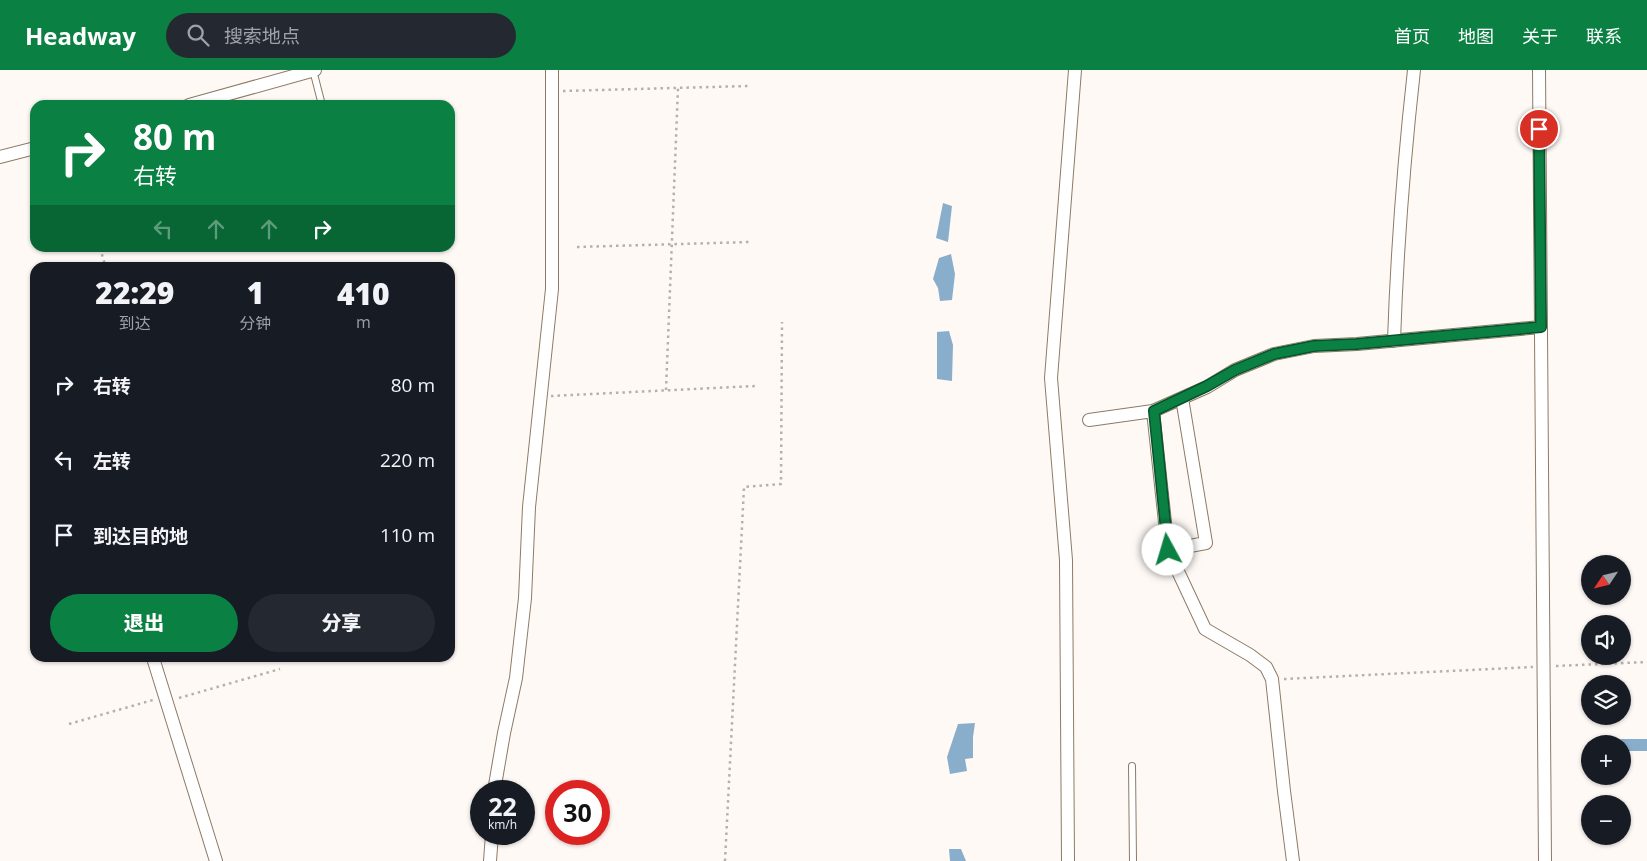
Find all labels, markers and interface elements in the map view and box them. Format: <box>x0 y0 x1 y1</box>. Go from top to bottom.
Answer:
search box <box>166 13 516 58</box>
text: Headway <box>25 19 136 52</box>
icon: search <box>184 21 212 49</box>
text: 搜索地点 <box>224 23 300 49</box>
text: 首页 <box>1394 24 1430 48</box>
text: 地图 <box>1458 24 1494 48</box>
text: 关于 <box>1522 24 1558 48</box>
text: 联系 <box>1586 24 1622 48</box>
pin <box>1518 108 1560 150</box>
text: 80 m <box>133 113 216 160</box>
icon: arrive <box>1525 115 1553 143</box>
icon: right <box>50 120 115 185</box>
text: 右转 <box>133 160 177 190</box>
icon: left <box>149 215 177 243</box>
icon: ahead <box>202 215 230 243</box>
icon: ahead <box>255 215 283 243</box>
icon: right <box>308 215 336 243</box>
text: 22:29 <box>95 272 174 313</box>
text: 1 <box>247 272 264 313</box>
text: 410 <box>337 273 390 314</box>
text: m <box>356 311 371 333</box>
text: 到达 <box>119 312 151 334</box>
text: 分钟 <box>240 312 272 334</box>
icon: right <box>50 371 78 399</box>
text: 80 m <box>391 372 435 398</box>
text: 右转 <box>93 373 131 399</box>
icon: left <box>50 446 78 474</box>
text: 220 m <box>380 447 435 473</box>
text: 左转 <box>93 448 131 474</box>
icon: arrive <box>50 521 78 549</box>
text: 110 m <box>380 522 435 548</box>
text: 到达目的地 <box>93 523 188 549</box>
position arrow <box>1141 523 1193 575</box>
north arrow <box>1581 555 1631 605</box>
map controls <box>1581 555 1631 845</box>
button: 退出 <box>50 594 238 652</box>
button: 分享 <box>248 594 435 652</box>
button: sound <box>1581 615 1631 665</box>
button: layers <box>1581 675 1631 725</box>
button: + <box>1581 735 1631 785</box>
speed limit sign: 30 <box>545 780 610 845</box>
text: 22 <box>488 789 517 823</box>
button: − <box>1581 795 1631 845</box>
text: km/h <box>488 816 517 833</box>

